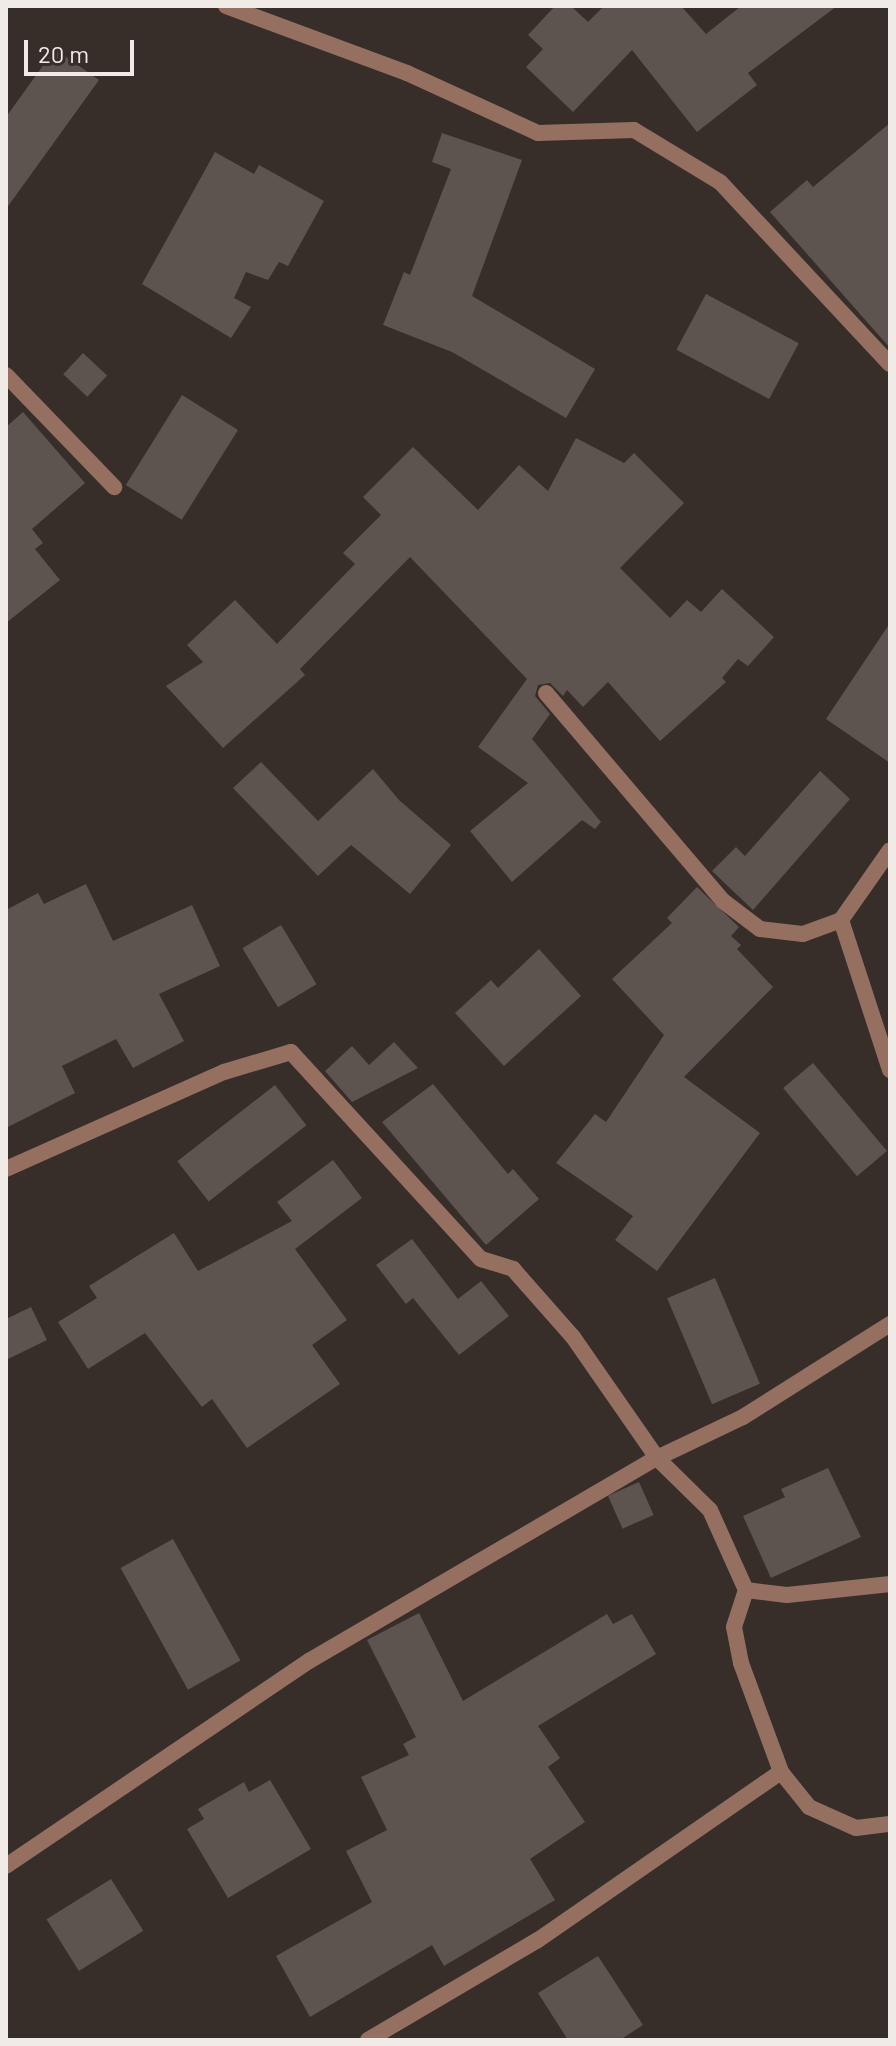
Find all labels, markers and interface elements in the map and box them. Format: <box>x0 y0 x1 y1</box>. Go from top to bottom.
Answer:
scale bar <box>28 24 138 74</box>
text: 20 m <box>38 39 89 68</box>

